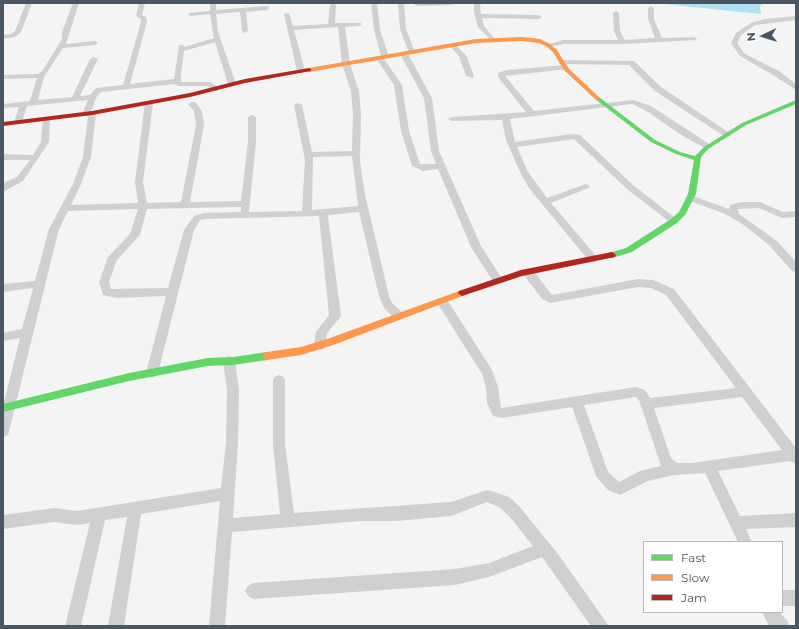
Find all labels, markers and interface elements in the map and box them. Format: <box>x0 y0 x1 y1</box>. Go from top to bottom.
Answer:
north arrow <box>743 16 783 56</box>
text: N <box>744 32 758 42</box>
legend <box>643 541 783 613</box>
text: Fast <box>681 550 706 565</box>
text: Slow <box>681 570 710 585</box>
text: Jam <box>681 590 707 605</box>

